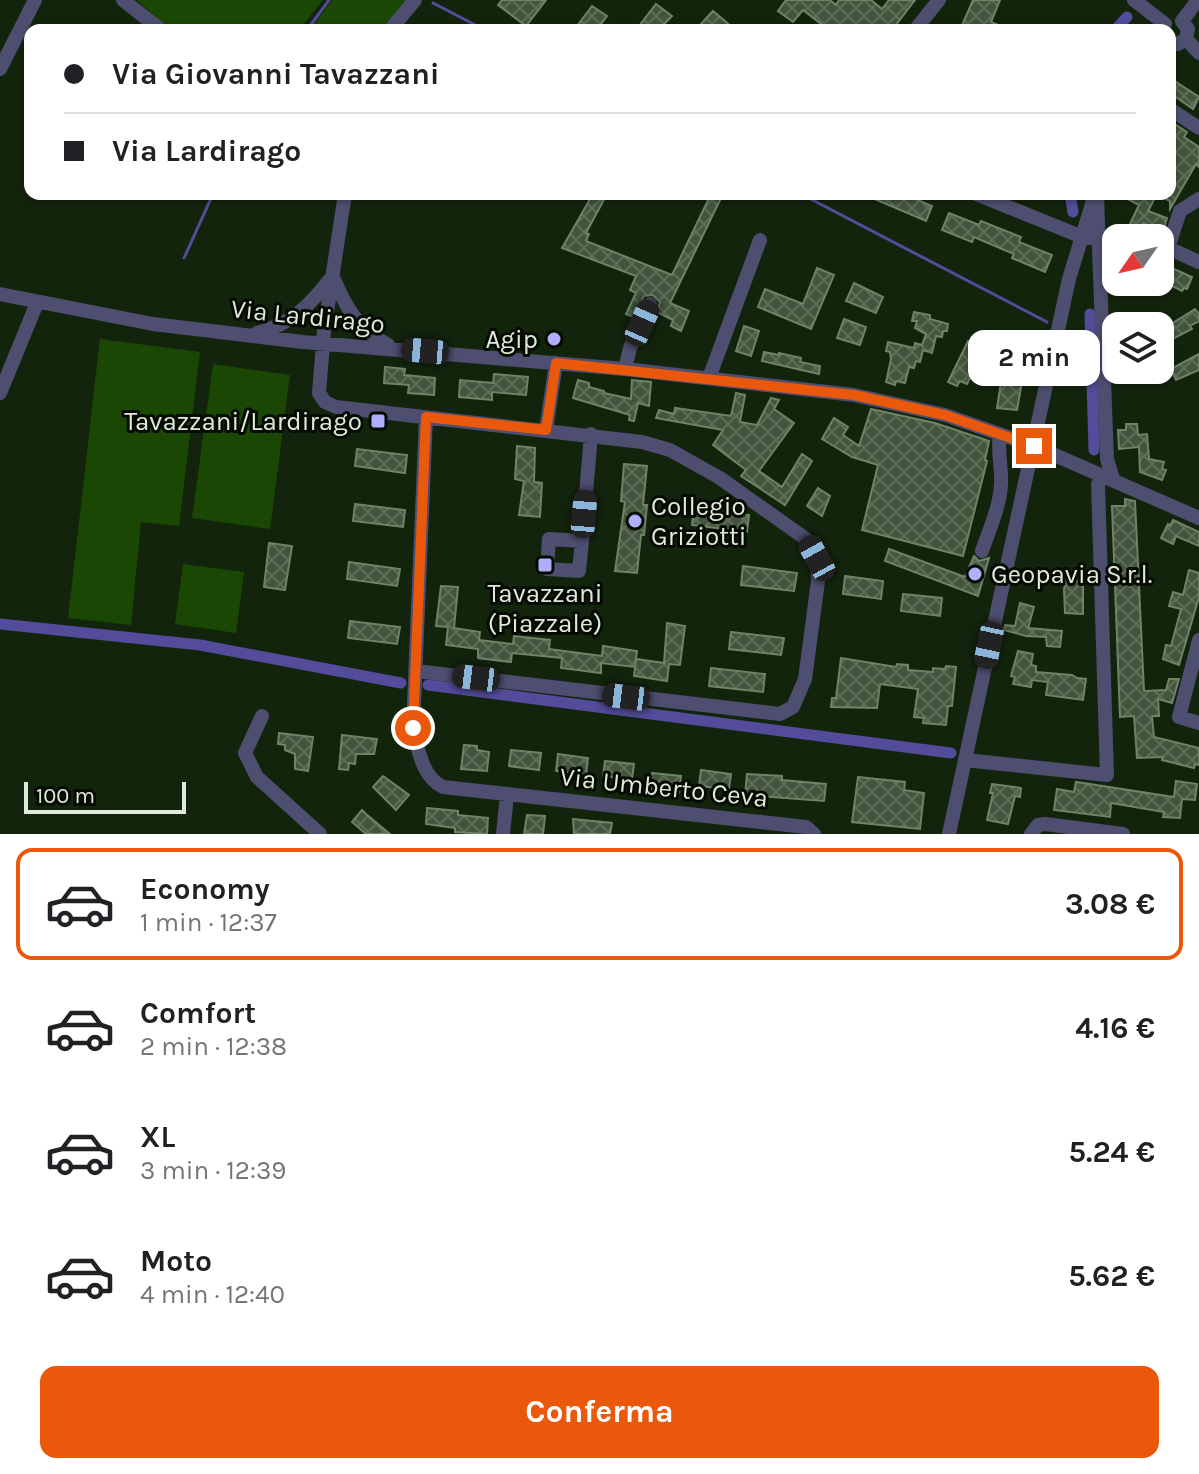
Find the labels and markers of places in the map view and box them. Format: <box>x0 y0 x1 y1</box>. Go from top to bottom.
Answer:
place label: Agip <box>485 324 538 355</box>
marker: Agip <box>545 330 563 348</box>
place label: Tavazzani/Lardirago <box>124 406 362 437</box>
marker: Tavazzani/Lardirago <box>369 412 387 430</box>
place label: Collegio Griziotti <box>651 491 747 552</box>
marker: Collegio Griziotti <box>626 512 644 530</box>
marker: Tavazzani (Piazzale) <box>536 556 554 574</box>
place label: Geopavia S.r.l. <box>991 559 1152 590</box>
marker: Geopavia S.r.l. <box>966 565 984 583</box>
place label: Tavazzani (Piazzale) <box>488 578 602 639</box>

